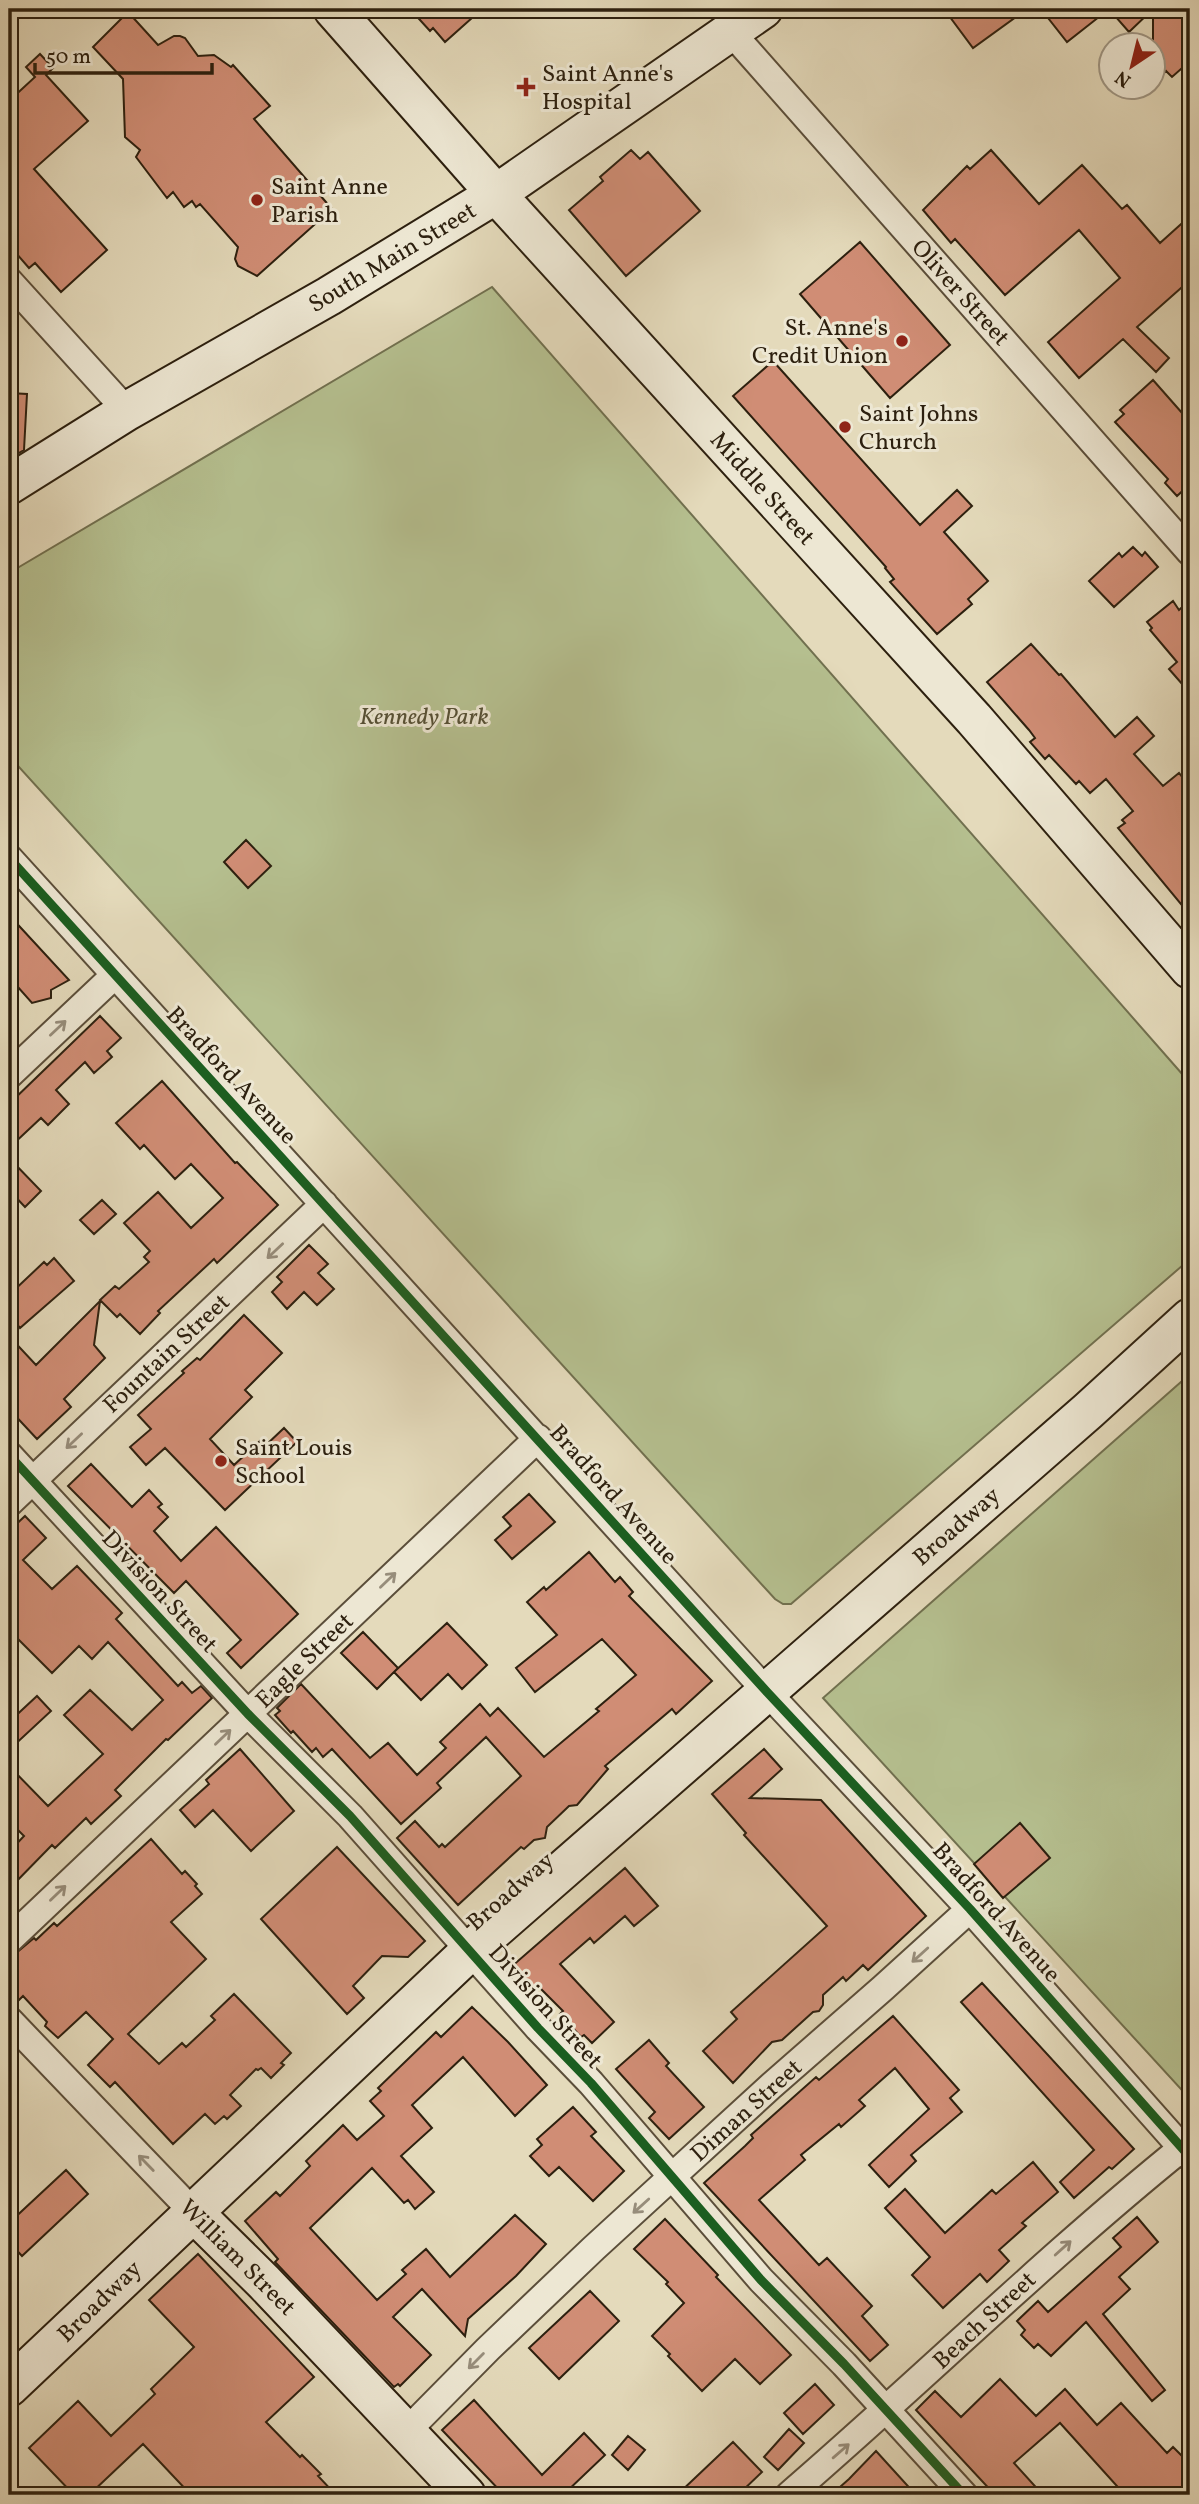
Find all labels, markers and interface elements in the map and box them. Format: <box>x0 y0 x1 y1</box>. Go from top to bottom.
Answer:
scale bar <box>35 32 212 76</box>
north arrow <box>1098 32 1168 102</box>
text: 50 m <box>46 43 91 72</box>
place label: Saint Anne's Hospital <box>542 58 673 120</box>
text: N <box>1110 64 1137 93</box>
marker: Saint Anne's Hospital <box>516 77 536 97</box>
place label: Saint Anne Parish <box>271 171 388 233</box>
marker: Saint Anne Parish <box>249 192 265 208</box>
street label: South Main Street <box>303 195 483 322</box>
street label: Oliver Street <box>902 232 1017 354</box>
place label: St. Anne's Credit Union <box>752 312 888 374</box>
marker: St. Anne's Credit Union <box>894 333 910 349</box>
place label: Saint Johns Church <box>859 398 978 460</box>
marker: Saint Johns Church <box>837 419 853 435</box>
street label: Middle Street <box>701 425 822 554</box>
park label: Kennedy Park <box>359 701 489 735</box>
street label: Bradford Avenue <box>157 1000 304 1153</box>
one-way arrow <box>49 1020 66 1037</box>
one-way arrow <box>267 1242 284 1259</box>
street label: Fountain Street <box>96 1287 238 1422</box>
street label: Bradford Avenue <box>540 1418 685 1573</box>
one-way arrow <box>66 1432 83 1449</box>
place label: Saint Louis School <box>235 1432 352 1494</box>
marker: Saint Louis School <box>213 1453 229 1469</box>
street label: Broadway <box>906 1480 1008 1575</box>
street label: Division Street <box>93 1523 224 1661</box>
one-way arrow <box>379 1572 396 1589</box>
street label: Eagle Street <box>249 1606 362 1717</box>
one-way arrow <box>214 1728 231 1745</box>
street label: Bradford Avenue <box>923 1836 1068 1991</box>
street label: Broadway <box>460 1845 562 1940</box>
one-way arrow <box>49 1885 66 1902</box>
street label: Division Street <box>479 1938 610 2077</box>
one-way arrow <box>911 1947 929 1963</box>
street label: Diman Street <box>684 2052 811 2171</box>
one-way arrow <box>137 2155 154 2172</box>
street label: William Street <box>170 2192 303 2325</box>
one-way arrow <box>633 2197 650 2214</box>
one-way arrow <box>1054 2239 1071 2256</box>
street label: Broadway <box>50 2253 150 2352</box>
street label: Beach Street <box>926 2265 1045 2378</box>
one-way arrow <box>467 2353 484 2370</box>
one-way arrow <box>831 2443 849 2459</box>

